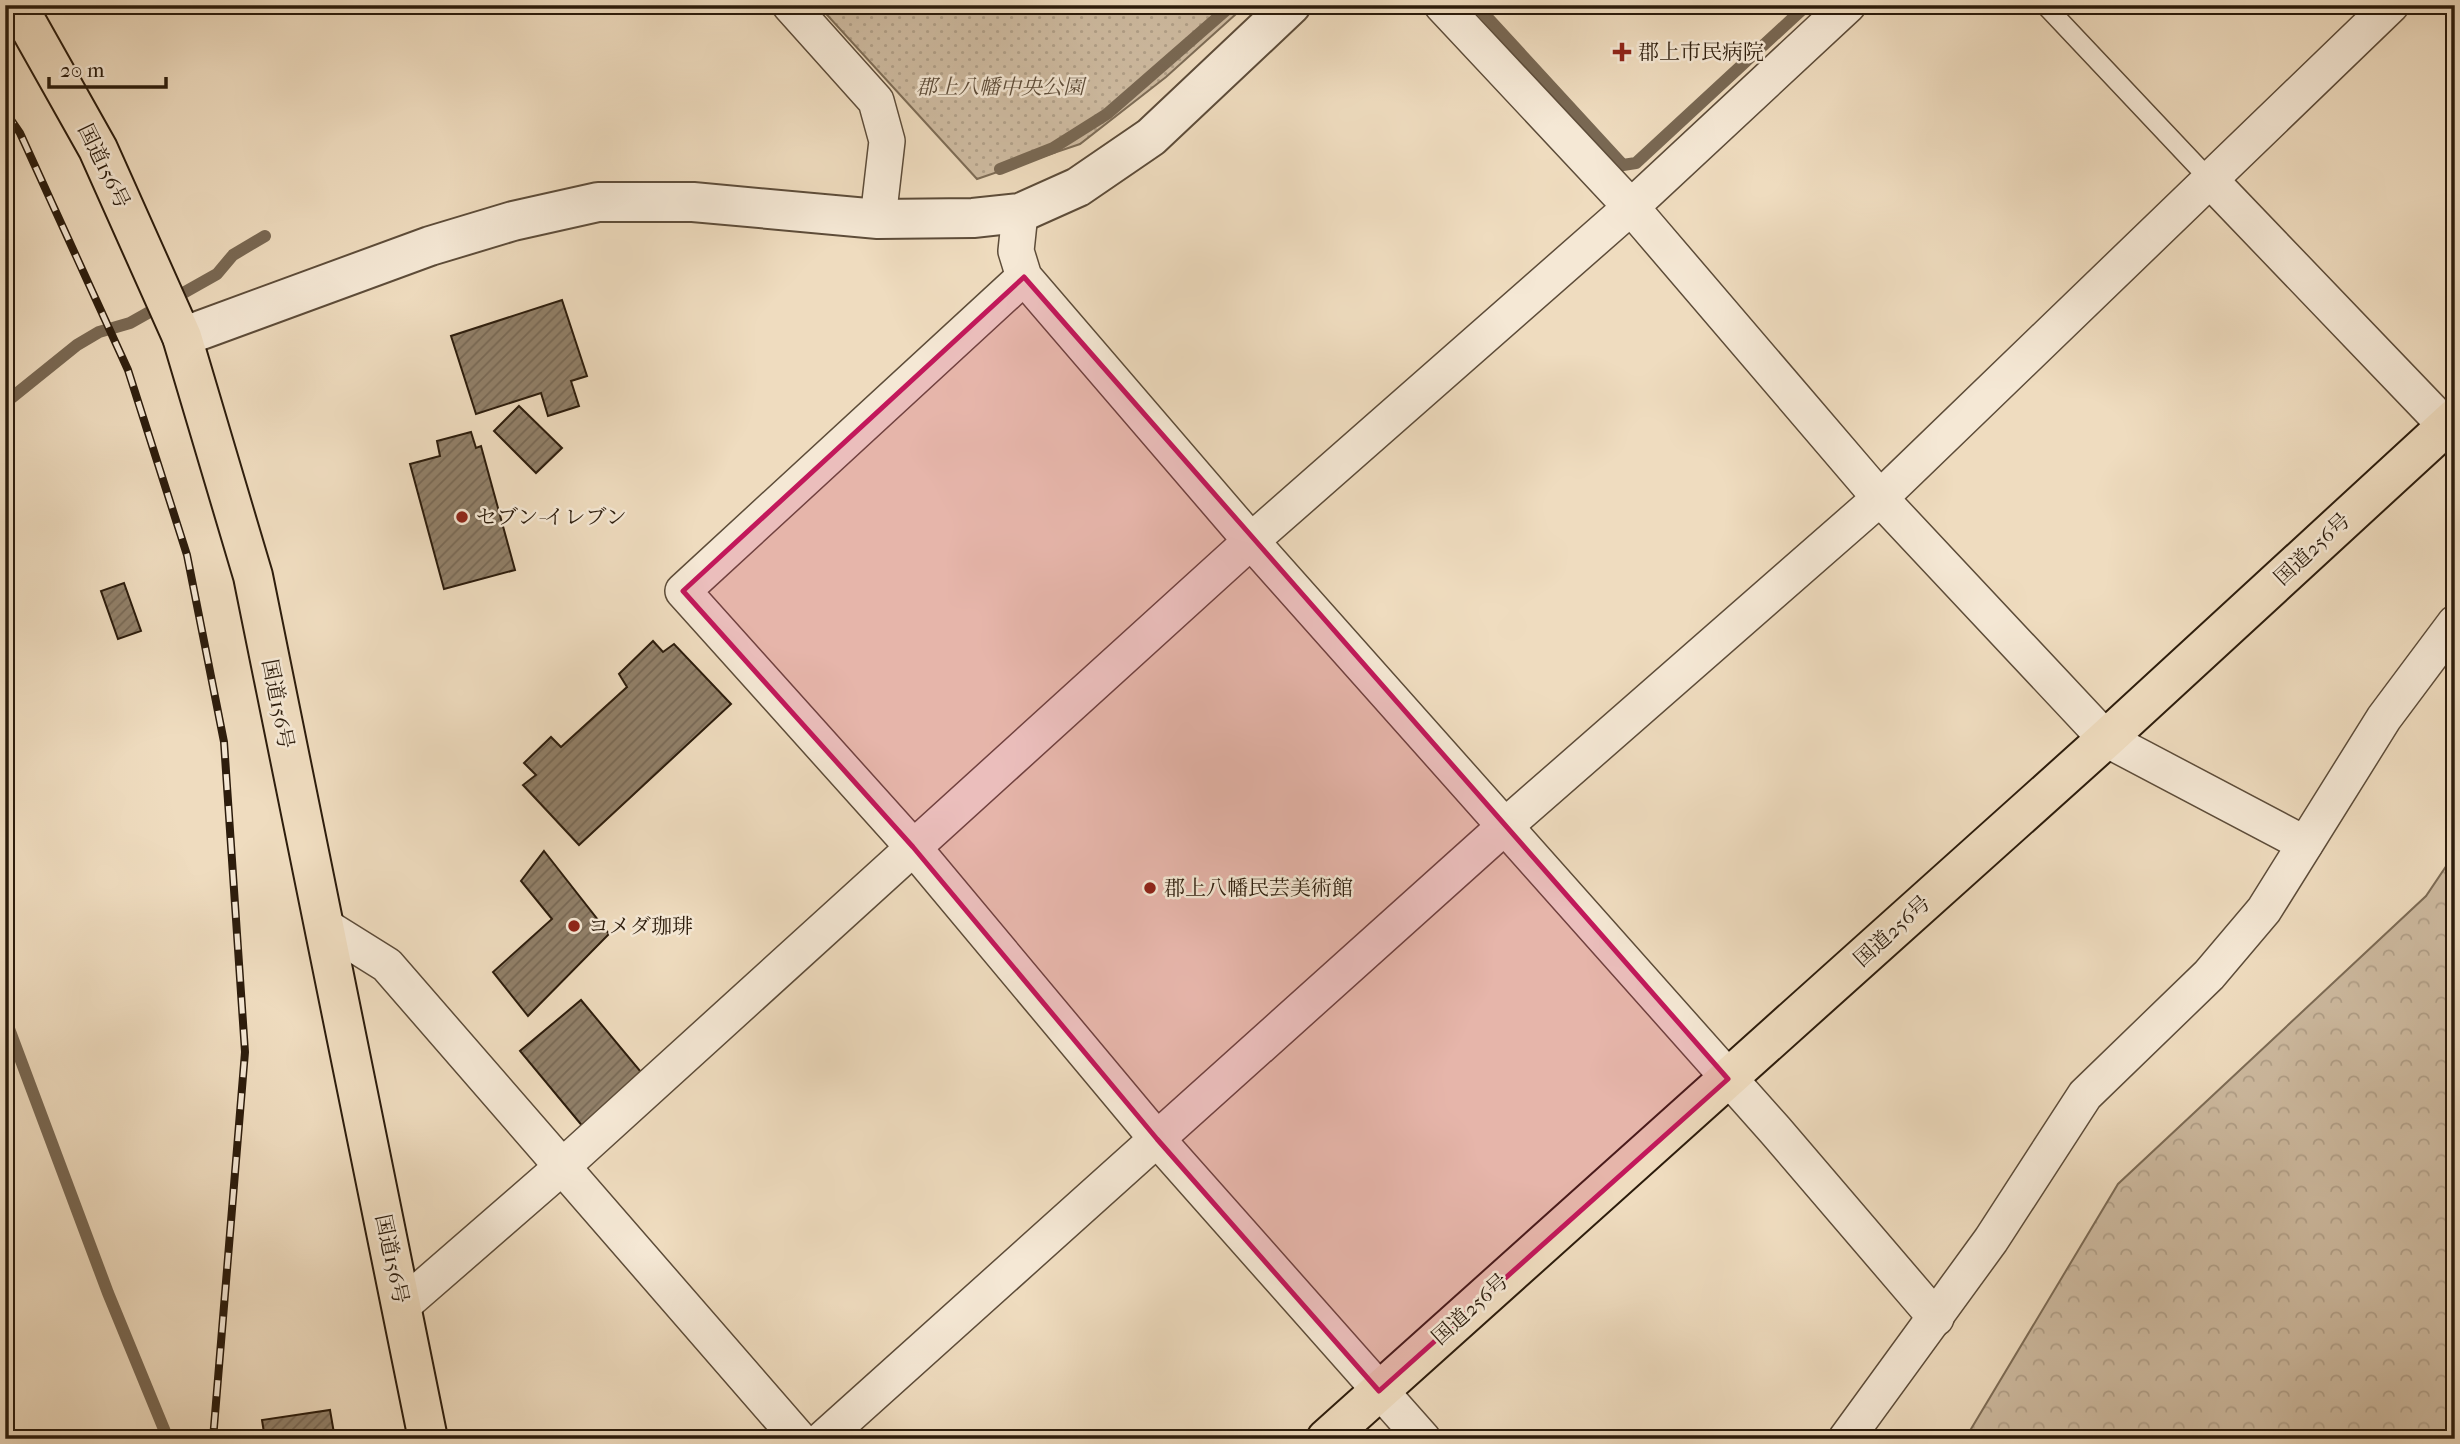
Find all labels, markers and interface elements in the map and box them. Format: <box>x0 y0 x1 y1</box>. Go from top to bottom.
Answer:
place label: 郡上市民病院 <box>1638 40 1764 64</box>
marker: 郡上市民病院 <box>1612 42 1632 62</box>
scale bar <box>49 46 166 90</box>
text: 20 m <box>60 58 105 82</box>
park label: 郡上八幡中央公園 <box>916 75 1087 99</box>
street label: 国道156号 <box>73 120 135 212</box>
place label: セブン-イレブン <box>476 505 627 529</box>
street label: 国道256号 <box>2269 508 2355 590</box>
marker: セブン-イレブン <box>454 509 470 525</box>
street label: 国道156号 <box>258 657 298 751</box>
place label: 郡上八幡民芸美術館 <box>1164 876 1353 900</box>
marker: 郡上八幡民芸美術館 <box>1142 880 1158 896</box>
street label: 国道256号 <box>1849 891 1935 971</box>
place label: コメダ珈琲 <box>588 914 693 938</box>
marker: コメダ珈琲 <box>566 918 582 934</box>
street label: 国道156号 <box>371 1212 413 1306</box>
street label: 国道256号 <box>1427 1269 1513 1349</box>

